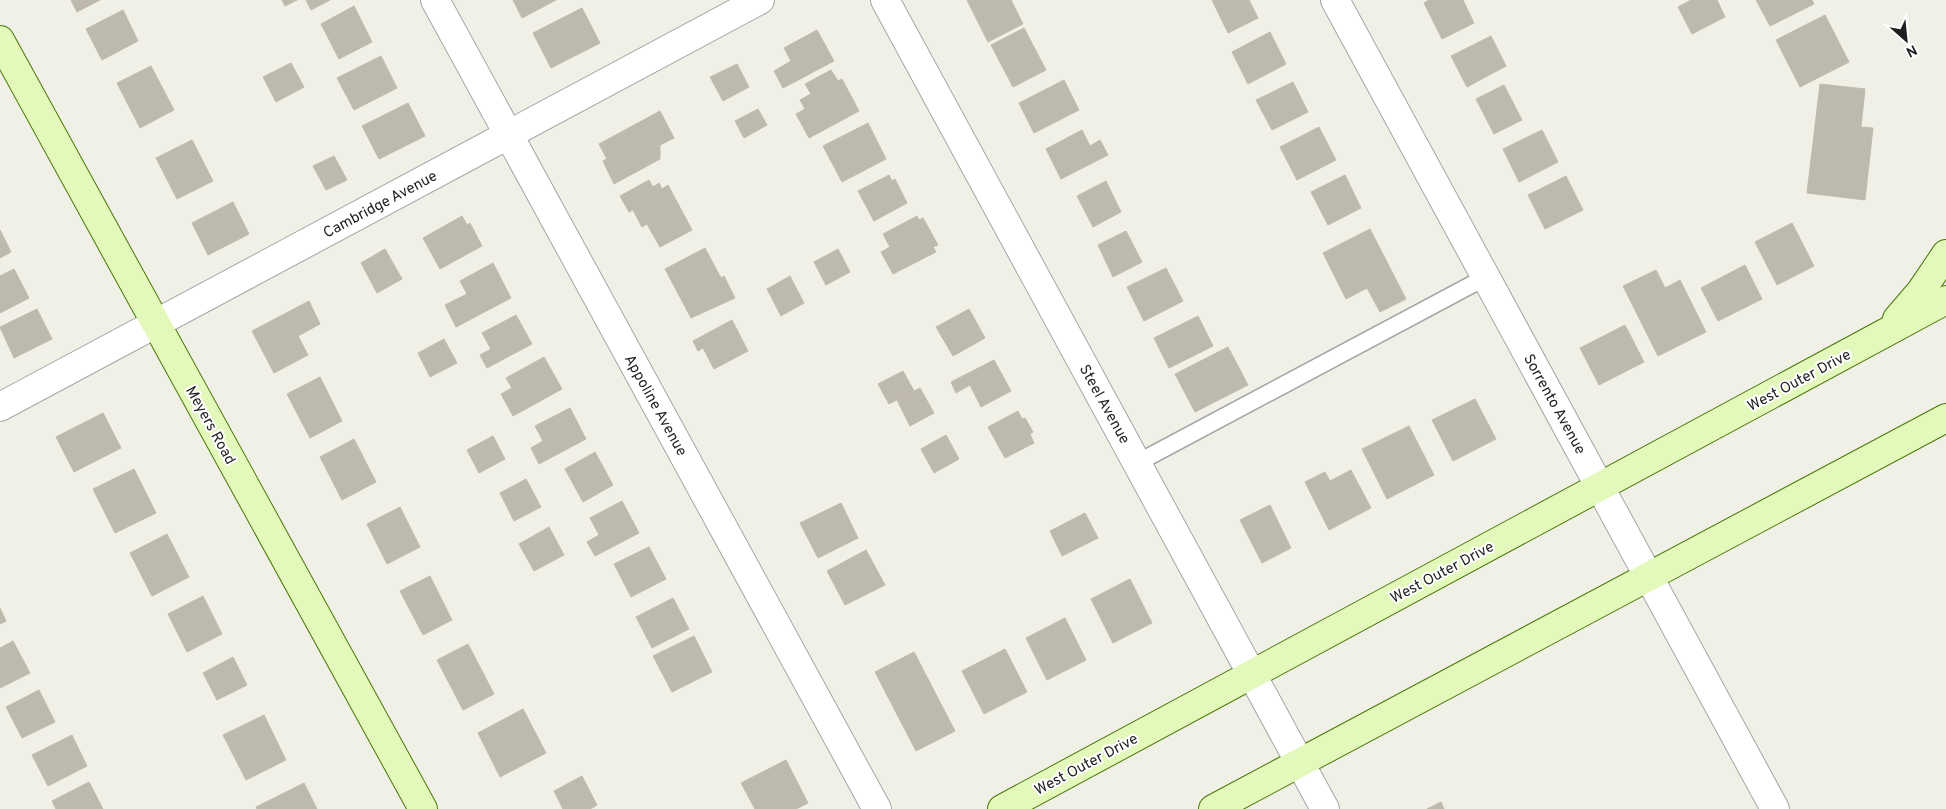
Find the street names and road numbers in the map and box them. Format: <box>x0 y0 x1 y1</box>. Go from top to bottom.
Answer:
street label: Cambridge Avenue <box>320 167 441 243</box>
street label: West Outer Drive <box>1745 346 1855 417</box>
street label: Sorrento Avenue <box>1518 351 1589 458</box>
street label: Appoline Avenue <box>619 352 690 460</box>
street label: Steel Avenue <box>1074 362 1133 448</box>
street label: Meyers Road <box>180 383 239 468</box>
street label: West Outer Drive <box>1388 538 1498 609</box>
street label: West Outer Drive <box>1032 730 1142 801</box>

